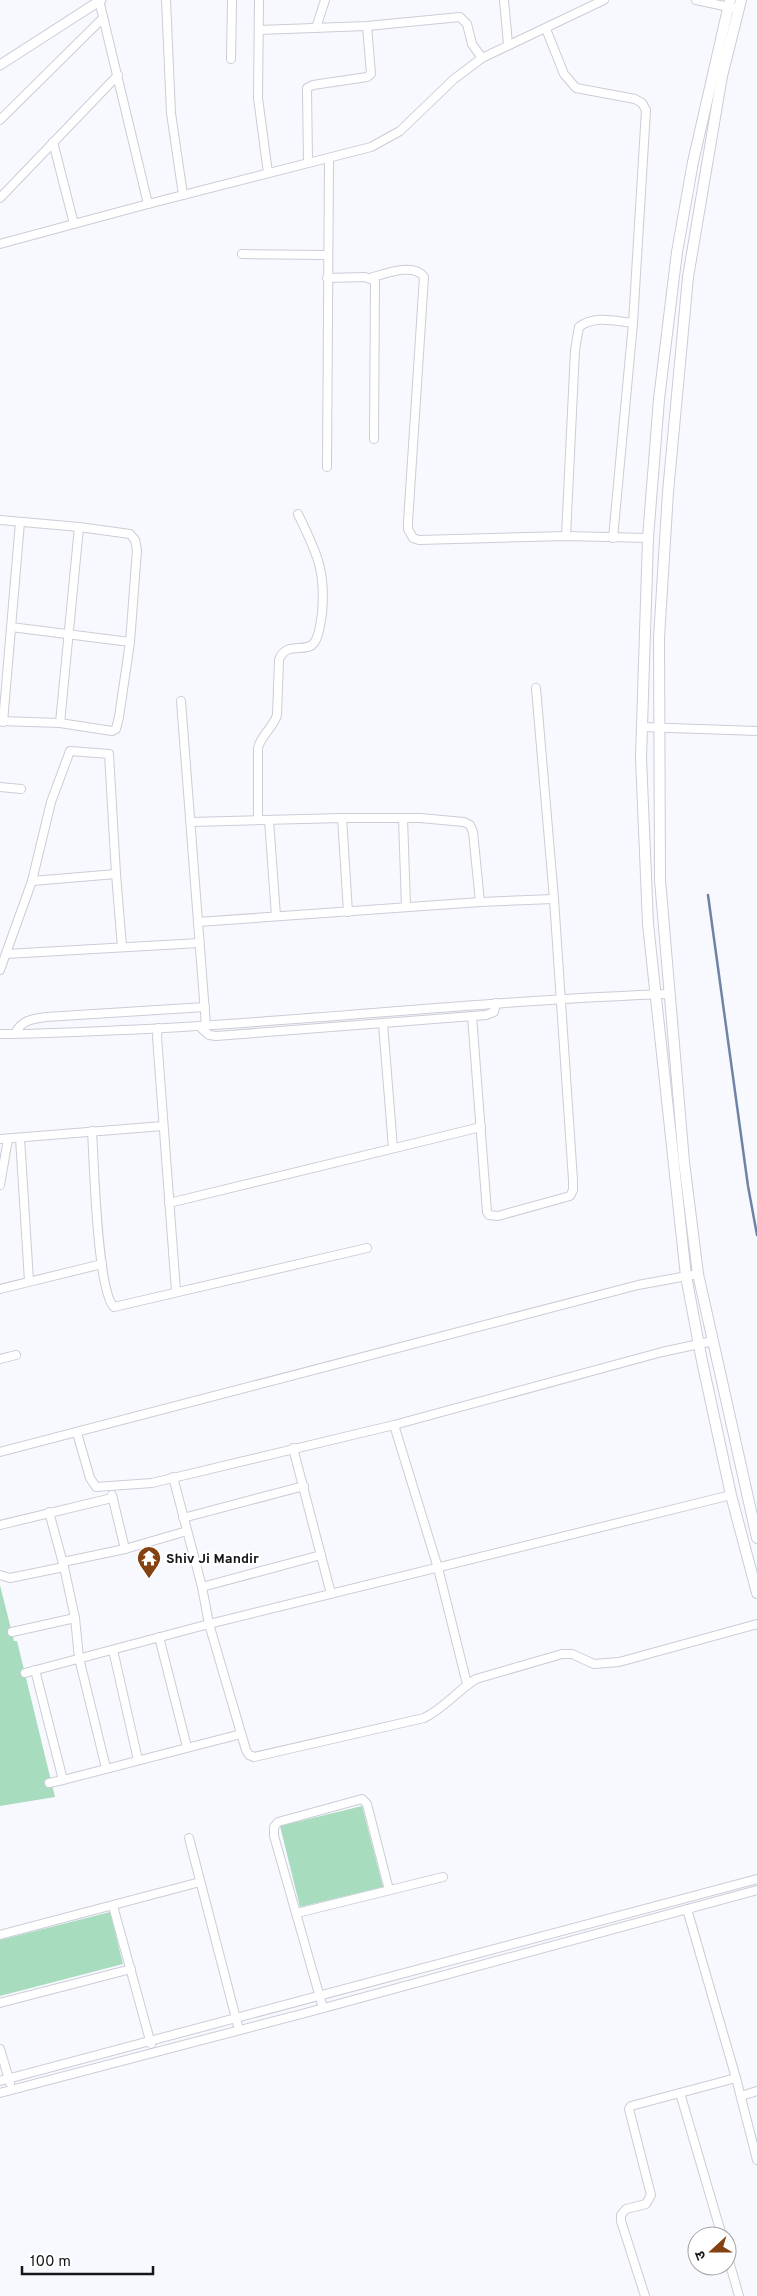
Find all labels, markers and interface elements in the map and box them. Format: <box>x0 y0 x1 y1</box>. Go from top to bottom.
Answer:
temple icon: Shiv Ji Mandir <box>136 1545 162 1579</box>
place label: Shiv Ji Mandir <box>166 1551 259 1568</box>
north arrow <box>687 2226 737 2276</box>
scale bar <box>22 2244 154 2276</box>
text: उ <box>692 2248 711 2262</box>
text: 100 m <box>30 2253 71 2272</box>

